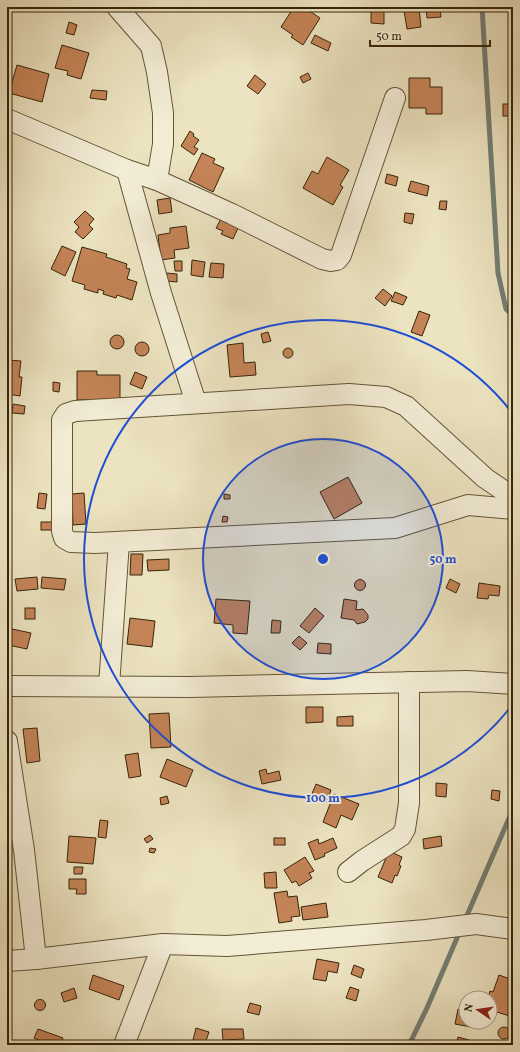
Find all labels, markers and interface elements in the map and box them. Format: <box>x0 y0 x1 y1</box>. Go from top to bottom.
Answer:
scale bar <box>370 22 490 48</box>
text: 50 m <box>376 29 402 45</box>
centre of rings <box>316 552 330 566</box>
text: 50 m <box>429 552 457 568</box>
text: 100 m <box>306 791 340 807</box>
north arrow <box>458 990 498 1030</box>
text: N <box>462 1003 478 1014</box>

